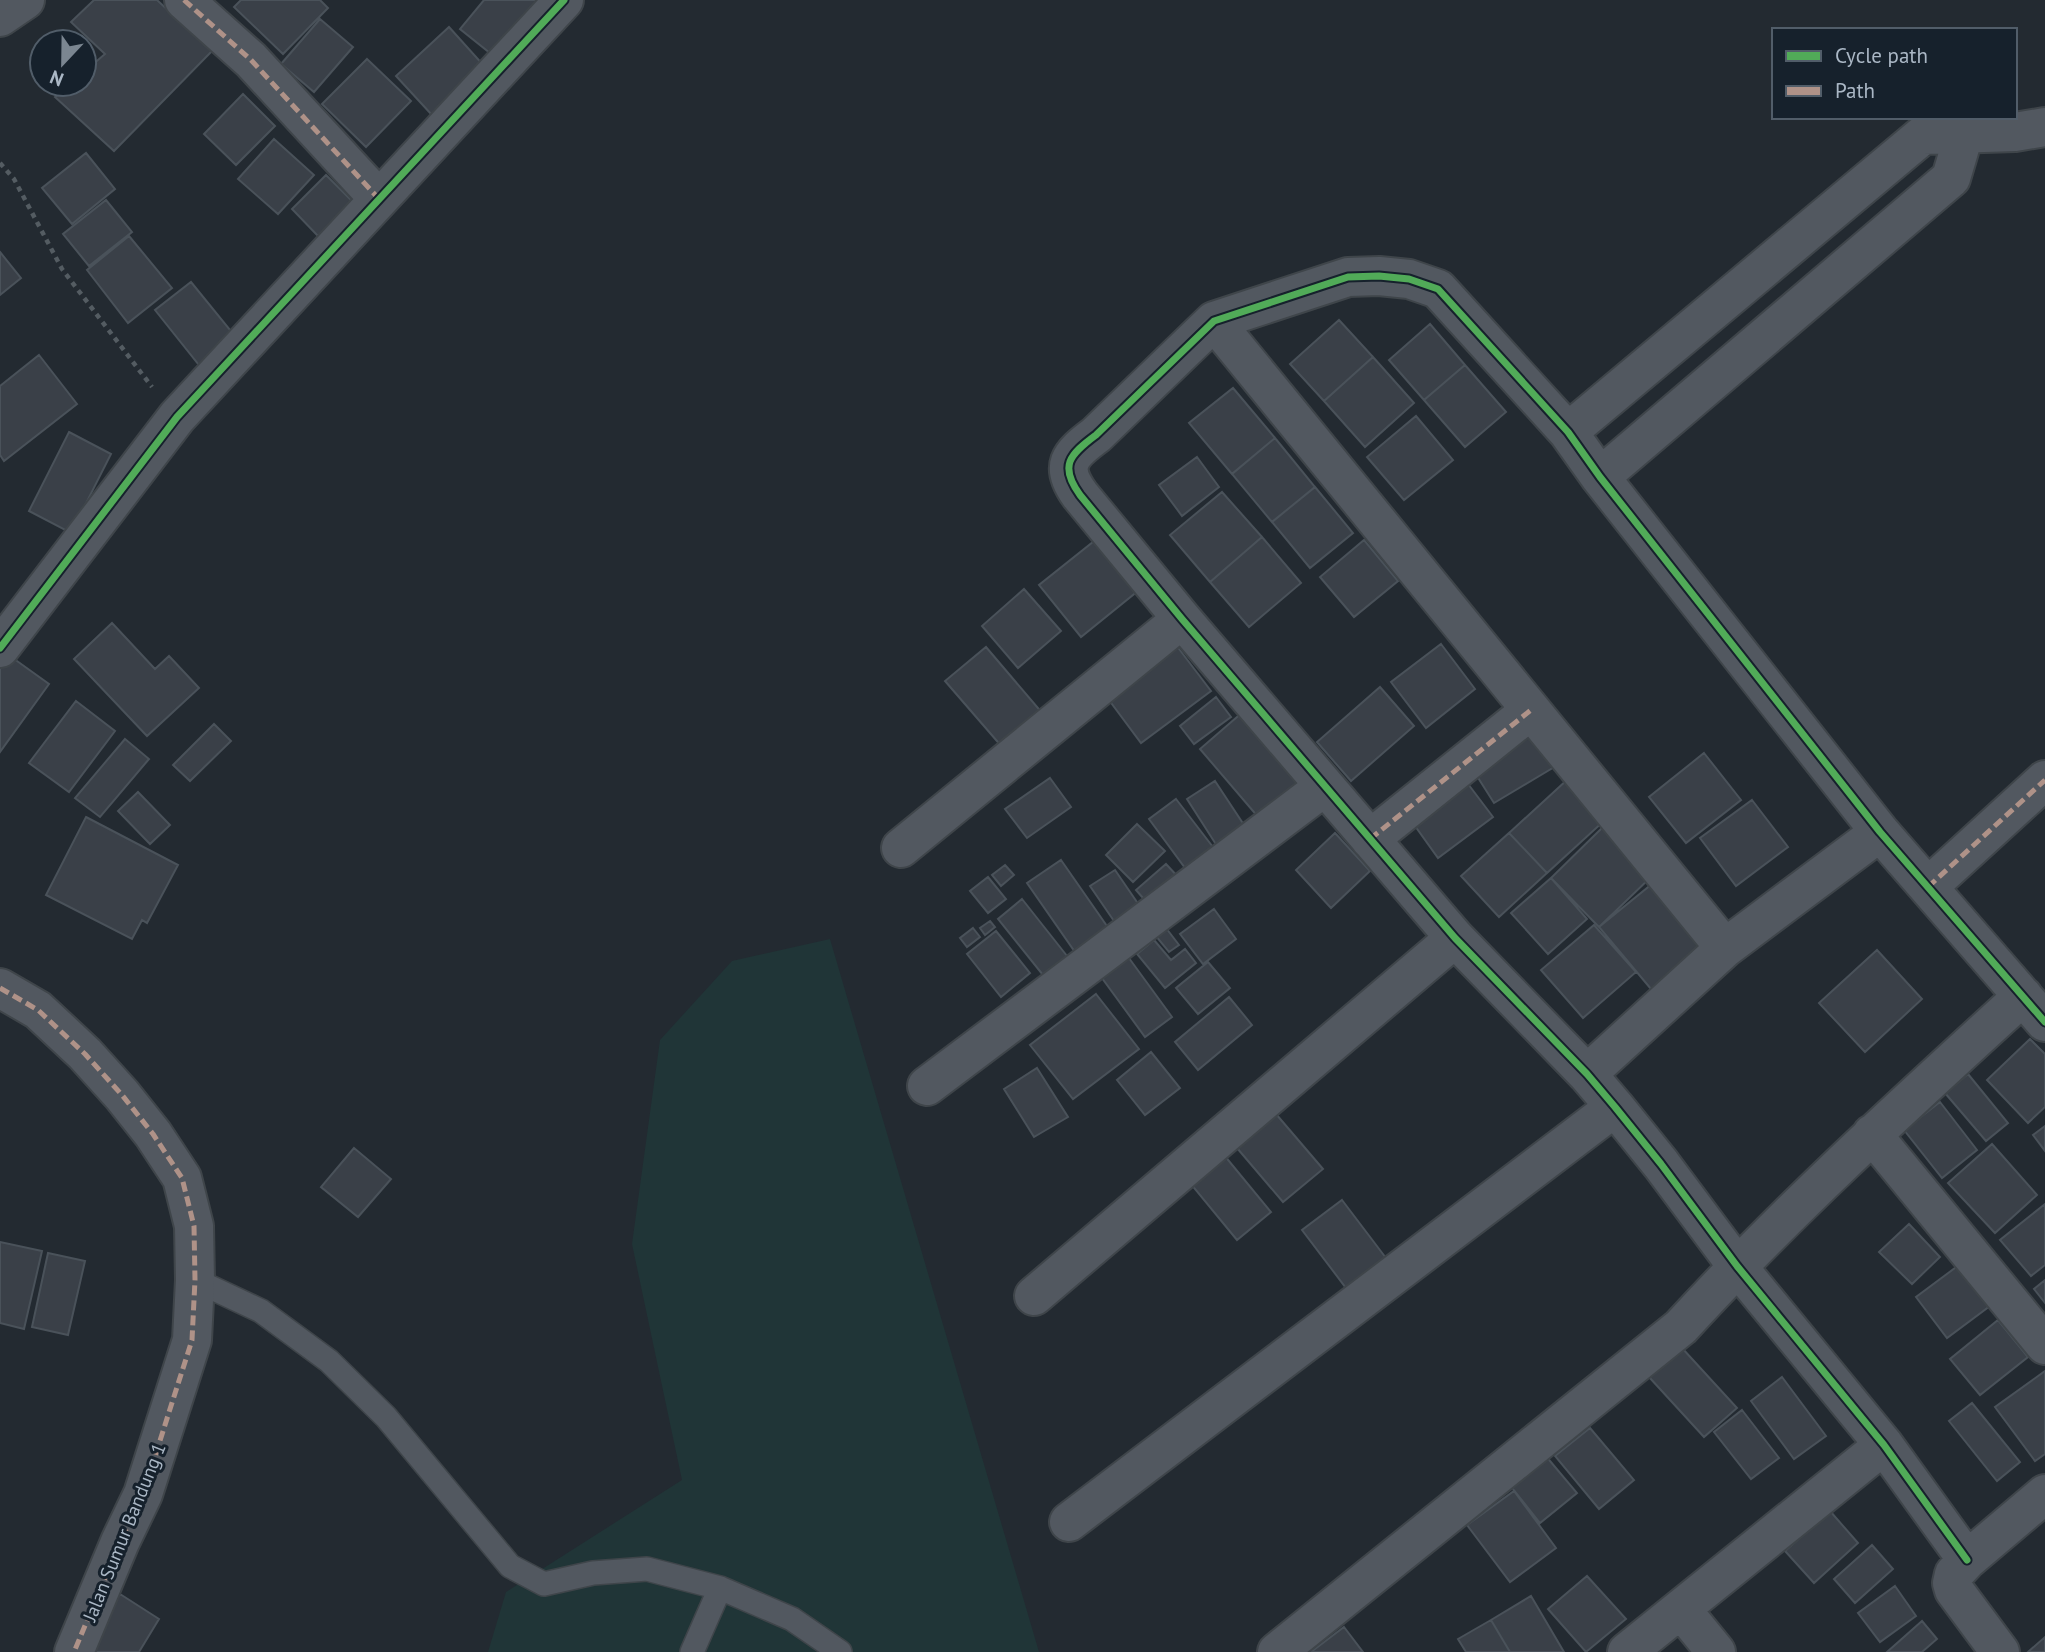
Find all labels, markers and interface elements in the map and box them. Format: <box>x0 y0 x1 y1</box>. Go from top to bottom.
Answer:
north arrow <box>28 28 98 98</box>
legend <box>1772 28 2017 119</box>
text: Cycle path <box>1835 42 1928 69</box>
text: N <box>46 65 67 92</box>
text: Path <box>1835 77 1875 104</box>
street label: Jalan Sumur Bandung 1 <box>77 1439 171 1626</box>

